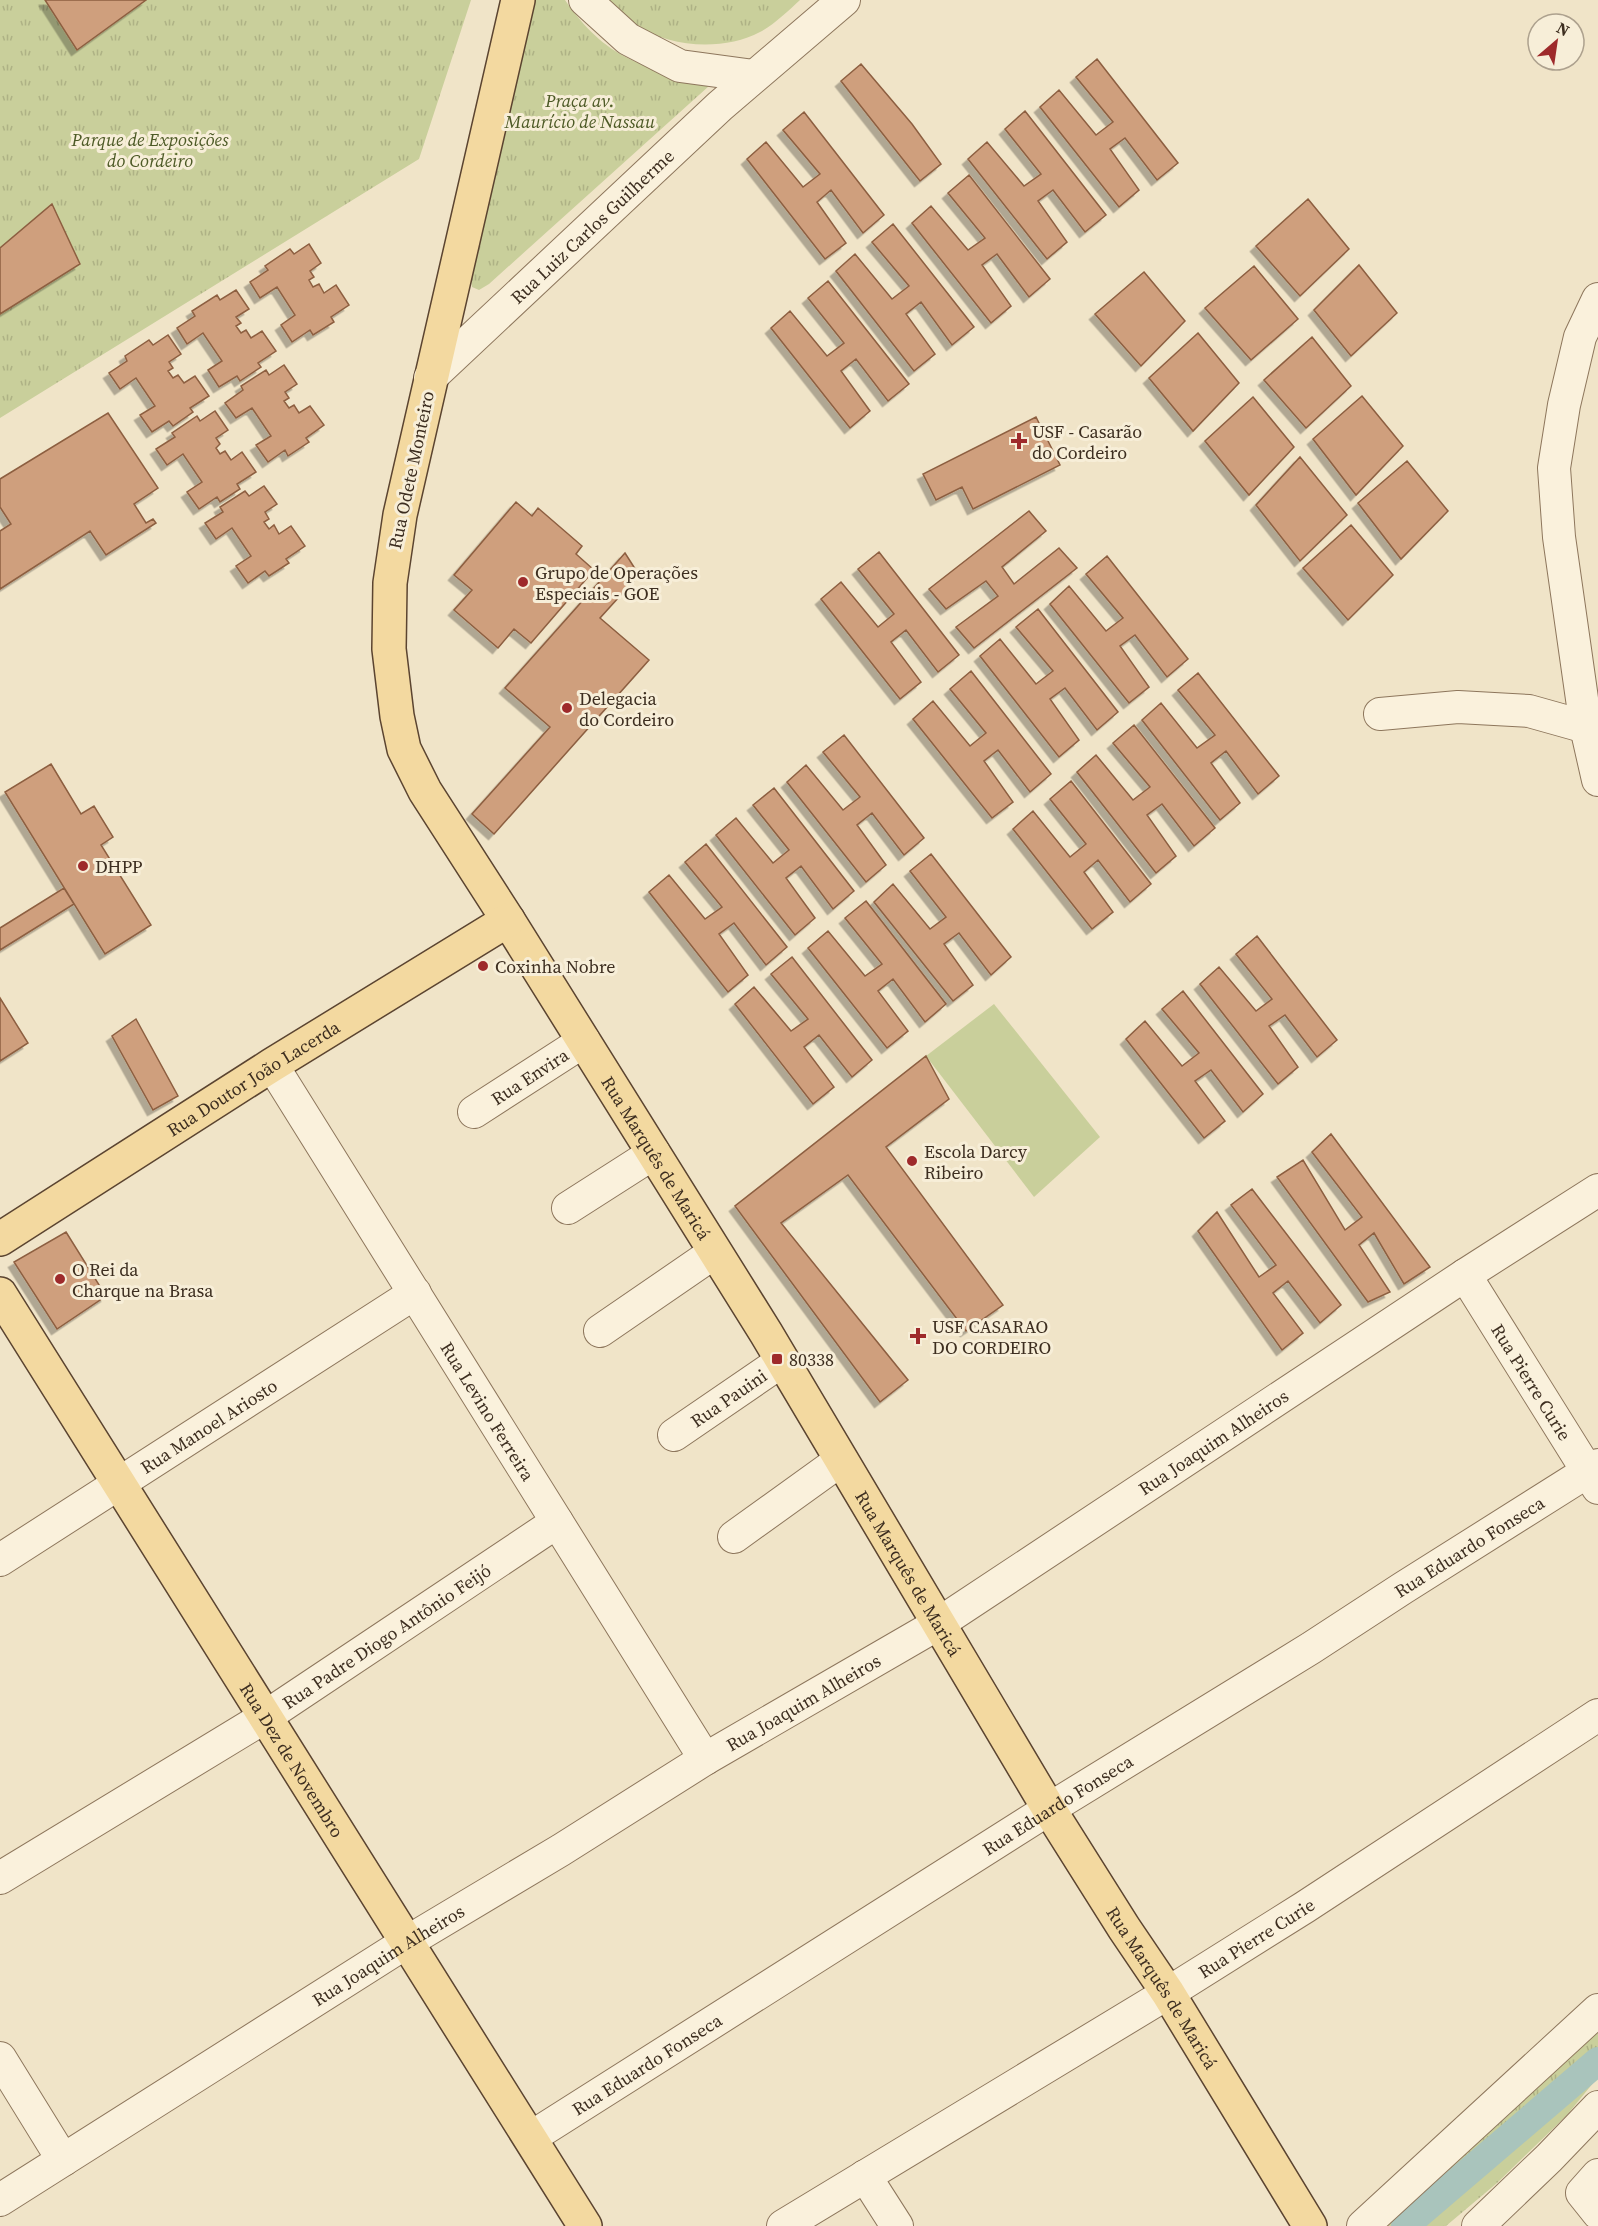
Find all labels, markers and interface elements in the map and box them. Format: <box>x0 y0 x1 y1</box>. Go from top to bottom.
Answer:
north arrow <box>1526 12 1586 72</box>
text: N <box>1553 16 1574 41</box>
park label: Praça av. Maurício de Nassau <box>504 88 656 134</box>
park label: Parque de Exposições do Cordeiro <box>71 127 229 173</box>
street label: Rua Luiz Carlos Guilherme <box>505 143 679 309</box>
street label: Rua Odete Monteiro <box>382 389 440 551</box>
place label: USF - Casarão do Cordeiro <box>1032 419 1142 465</box>
marker: USF - Casarão do Cordeiro <box>1010 432 1028 450</box>
place label: Grupo de Operações Especiais - GOE <box>535 560 698 606</box>
marker: Grupo de Operações Especiais - GOE <box>516 575 530 589</box>
place label: Delegacia do Cordeiro <box>579 686 674 732</box>
marker: Delegacia do Cordeiro <box>560 701 574 715</box>
place label: DHPP <box>95 854 143 879</box>
marker: DHPP <box>76 859 90 873</box>
place label: Coxinha Nobre <box>495 954 616 979</box>
marker: Coxinha Nobre <box>476 959 490 973</box>
street label: Rua Doutor João Lacerda <box>162 1014 345 1142</box>
street label: Rua Envira <box>486 1041 574 1110</box>
street label: Rua Marquês de Maricá <box>596 1071 718 1245</box>
place label: Escola Darcy Ribeiro <box>924 1139 1028 1185</box>
marker: Escola Darcy Ribeiro <box>905 1154 919 1168</box>
place label: O Rei da Charque na Brasa <box>72 1257 214 1303</box>
marker: O Rei da Charque na Brasa <box>53 1272 67 1286</box>
place label: USF CASARAO DO CORDEIRO <box>932 1314 1051 1360</box>
street label: Rua Pierre Curie <box>1486 1319 1578 1445</box>
marker: USF CASARAO DO CORDEIRO <box>909 1327 927 1345</box>
street label: Rua Levino Ferreira <box>435 1337 541 1486</box>
place label: 80338 <box>789 1347 834 1372</box>
marker: 80338 <box>770 1352 784 1366</box>
street label: Rua Pauini <box>685 1363 772 1433</box>
street label: Rua Manoel Ariosto <box>135 1372 282 1479</box>
street label: Rua Joaquim Alheiros <box>1133 1383 1293 1500</box>
street label: Rua Marquês de Maricá <box>850 1486 968 1661</box>
street label: Rua Eduardo Fonseca <box>1389 1489 1550 1603</box>
street label: Rua Padre Diogo Antônio Feijó <box>277 1557 496 1715</box>
street label: Rua Joaquim Alheiros <box>721 1647 885 1757</box>
street label: Rua Dez de Novembro <box>234 1678 350 1842</box>
street label: Rua Eduardo Fonseca <box>977 1748 1138 1861</box>
street label: Rua Pierre Curie <box>1193 1892 1319 1984</box>
street label: Rua Joaquim Alheiros <box>307 1898 469 2012</box>
street label: Rua Marquês de Maricá <box>1101 1901 1224 2074</box>
street label: Rua Eduardo Fonseca <box>567 2007 727 2121</box>

